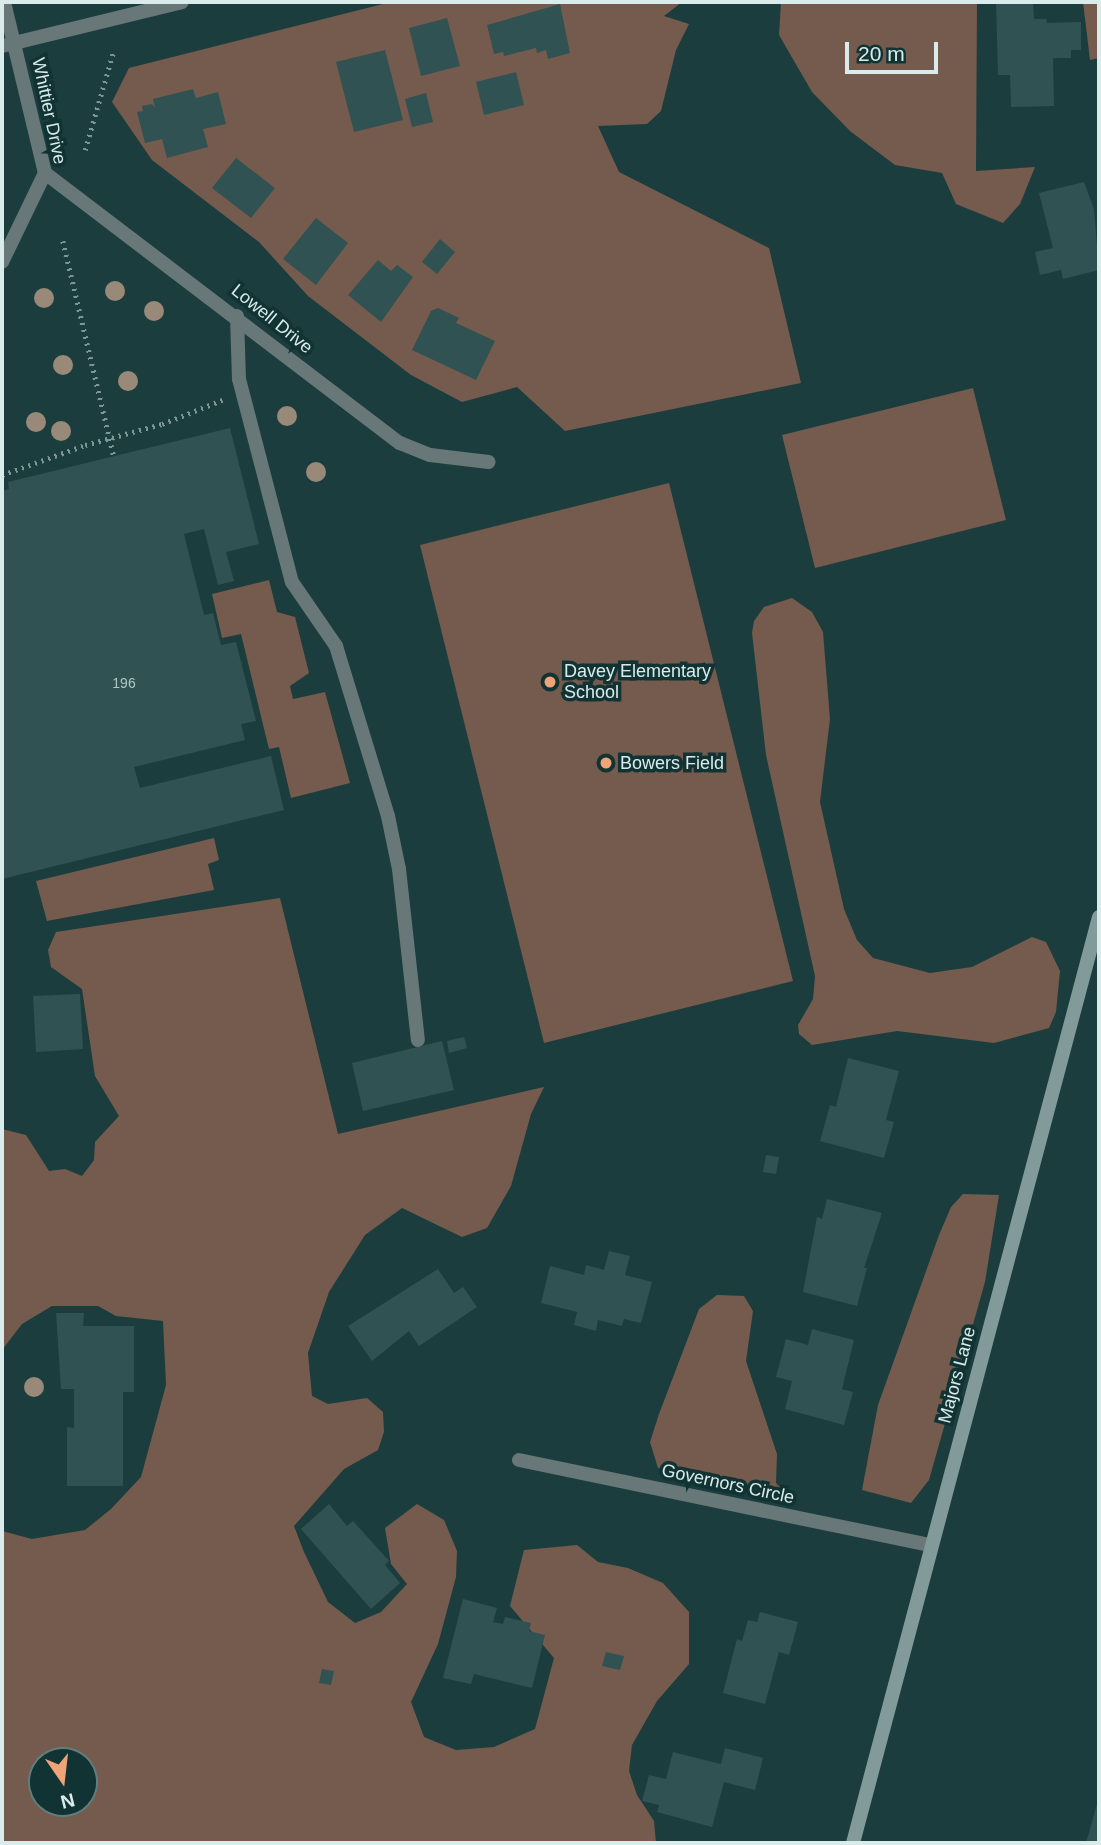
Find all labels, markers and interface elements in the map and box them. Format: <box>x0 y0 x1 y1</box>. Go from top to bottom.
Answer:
scale bar <box>849 28 942 72</box>
text: 20 m <box>858 42 905 65</box>
street label: Whittier Drive <box>27 56 71 166</box>
street label: Lowell Drive <box>227 280 317 358</box>
place label: Davey Elementary School <box>564 661 711 704</box>
marker: Davey Elementary School <box>542 674 558 690</box>
house number: 196 <box>112 675 136 691</box>
place label: Bowers Field <box>620 752 724 774</box>
marker: Bowers Field <box>598 755 614 771</box>
street label: Majors Lane <box>934 1324 980 1426</box>
street label: Governors Circle <box>660 1459 796 1509</box>
north arrow <box>28 1747 98 1817</box>
text: N <box>59 1789 77 1813</box>

